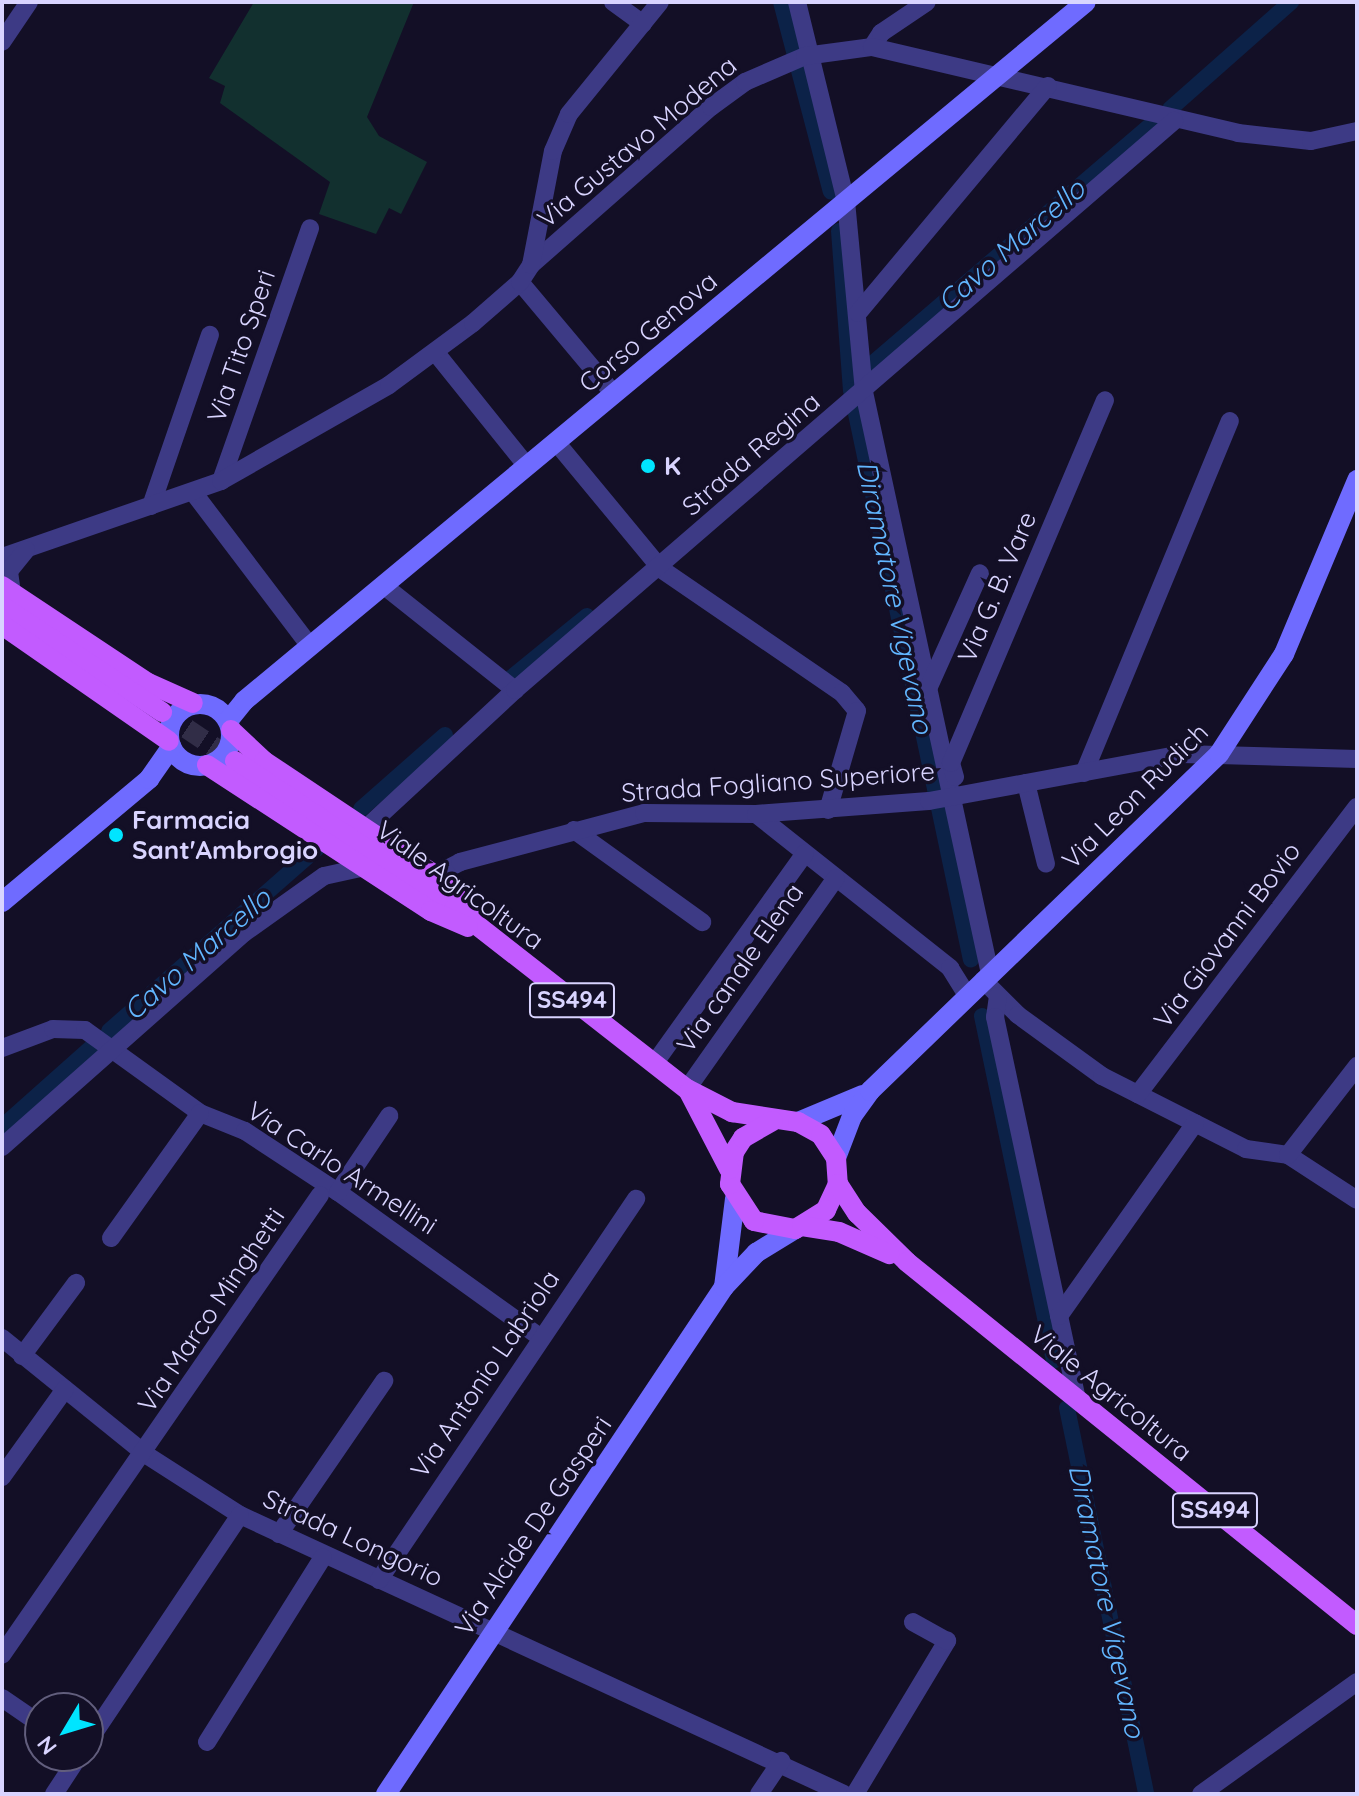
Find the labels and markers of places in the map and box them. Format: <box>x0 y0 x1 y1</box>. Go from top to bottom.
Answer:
place label: K <box>664 450 681 482</box>
marker: K <box>639 457 657 475</box>
place label: Farmacia Sant'Ambrogio <box>132 804 318 866</box>
marker: Farmacia Sant'Ambrogio <box>107 826 125 844</box>

